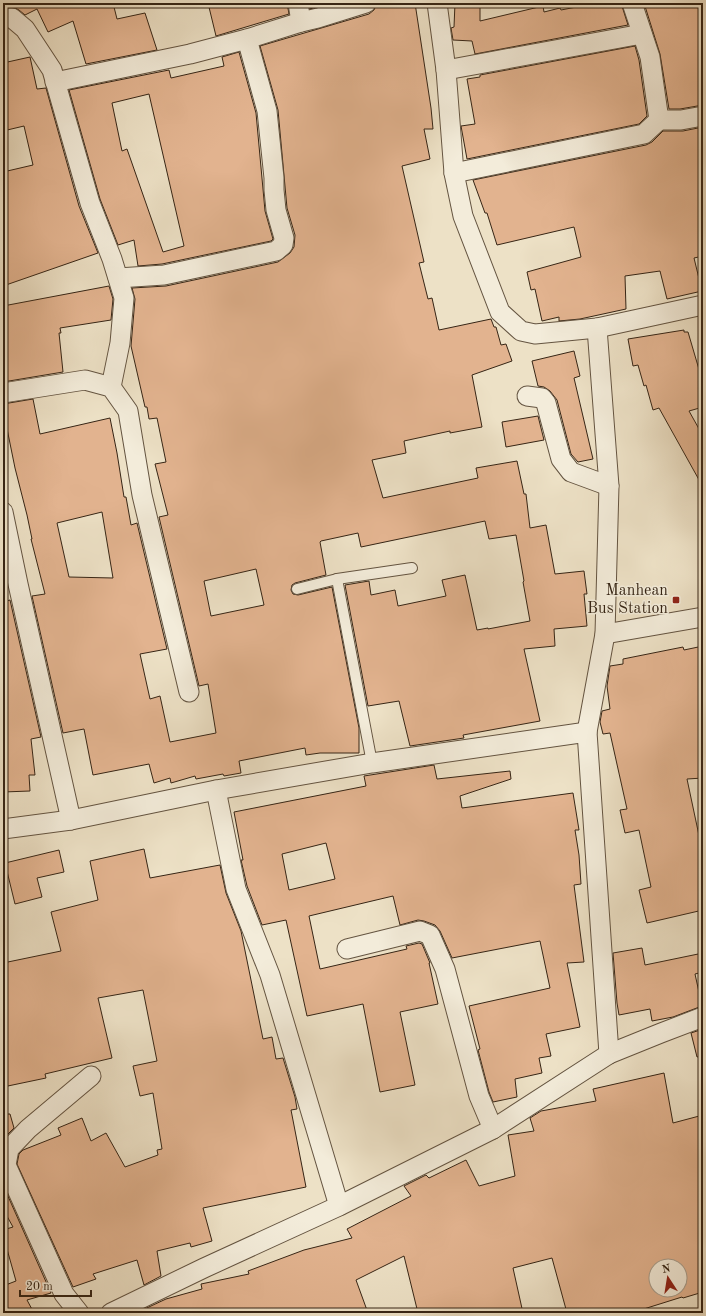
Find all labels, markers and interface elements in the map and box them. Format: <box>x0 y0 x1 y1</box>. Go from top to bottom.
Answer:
place label: Manhean Bus Station <box>587 583 668 617</box>
marker: Manhean Bus Station <box>671 595 681 605</box>
north arrow <box>648 1258 688 1298</box>
text: N <box>661 1263 672 1276</box>
scale bar <box>20 1272 91 1298</box>
text: 20 m <box>26 1281 53 1293</box>

